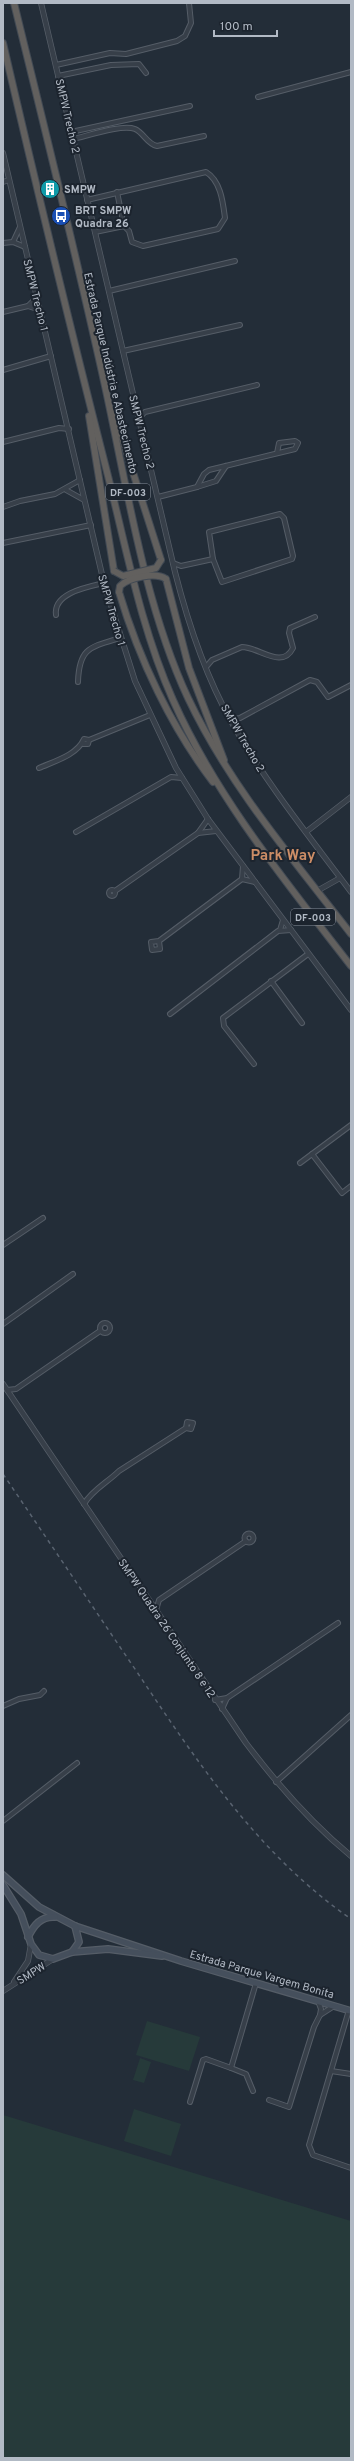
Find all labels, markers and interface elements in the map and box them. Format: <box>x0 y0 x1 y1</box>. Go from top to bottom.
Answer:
scale bar <box>214 12 277 38</box>
text: 100 m <box>220 19 253 35</box>
street label: SMPW Trecho 2 <box>52 78 82 155</box>
building icon: SMPW <box>39 178 61 200</box>
place label: SMPW <box>64 183 96 197</box>
place label: BRT SMPW Quadra 26 <box>75 204 131 231</box>
bus stop icon: BRT SMPW Quadra 26 <box>50 205 72 227</box>
street label: SMPW Trecho 1 <box>19 258 51 333</box>
street label: Estrada Parque Indústria e Abastecimento <box>80 271 140 475</box>
street label: SMPW Trecho 2 <box>125 394 157 471</box>
road number: DF-003 <box>106 484 150 500</box>
street label: SMPW Trecho 1 <box>94 573 128 648</box>
street label: SMPW Trecho 2 <box>217 702 267 775</box>
district label: Park Way <box>251 847 316 866</box>
road number: DF-003 <box>291 909 335 925</box>
street label: SMPW Quadra 26 Conjunto 8 e 12 <box>114 1556 218 1701</box>
street label: Estrada Parque Vargem Bonita <box>188 1948 336 2002</box>
street label: SMPW <box>15 1960 49 1988</box>

